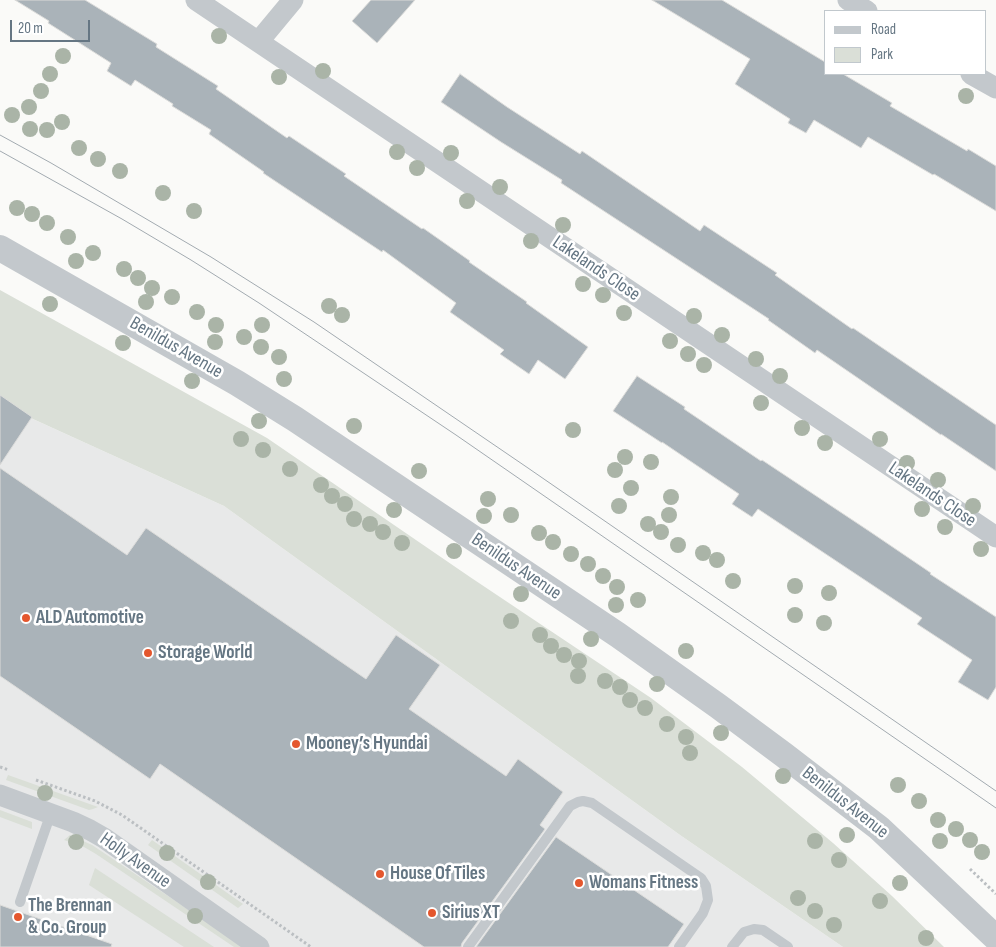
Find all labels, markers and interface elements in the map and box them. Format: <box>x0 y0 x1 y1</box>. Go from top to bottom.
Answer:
scale bar <box>12 10 92 42</box>
legend <box>824 10 986 75</box>
text: 20 m <box>18 19 43 38</box>
text: Road <box>871 20 896 39</box>
text: Park <box>871 45 893 64</box>
street label: Lakelands Close <box>548 231 644 307</box>
street label: Benildus Avenue <box>126 312 226 384</box>
street label: Lakelands Close <box>884 457 980 533</box>
street label: Benildus Avenue <box>467 529 565 605</box>
place label: ALD Automotive <box>36 607 144 629</box>
marker: ALD Automotive <box>20 612 32 624</box>
place label: Storage World <box>158 642 252 664</box>
marker: Storage World <box>142 647 154 659</box>
place label: Mooney’s Hyundai <box>306 733 428 755</box>
marker: Mooney’s Hyundai <box>290 738 302 750</box>
street label: Benildus Avenue <box>797 762 893 844</box>
street label: Holly Avenue <box>95 828 175 894</box>
place label: House Of Tiles <box>390 863 485 885</box>
marker: House Of Tiles <box>374 868 386 880</box>
place label: Womans Fitness <box>589 872 698 894</box>
marker: Womans Fitness <box>573 877 585 889</box>
place label: The Brennan & Co. Group <box>28 895 112 939</box>
place label: Sirius XT <box>442 902 500 924</box>
marker: Sirius XT <box>426 907 438 919</box>
marker: The Brennan & Co. Group <box>12 911 24 923</box>

